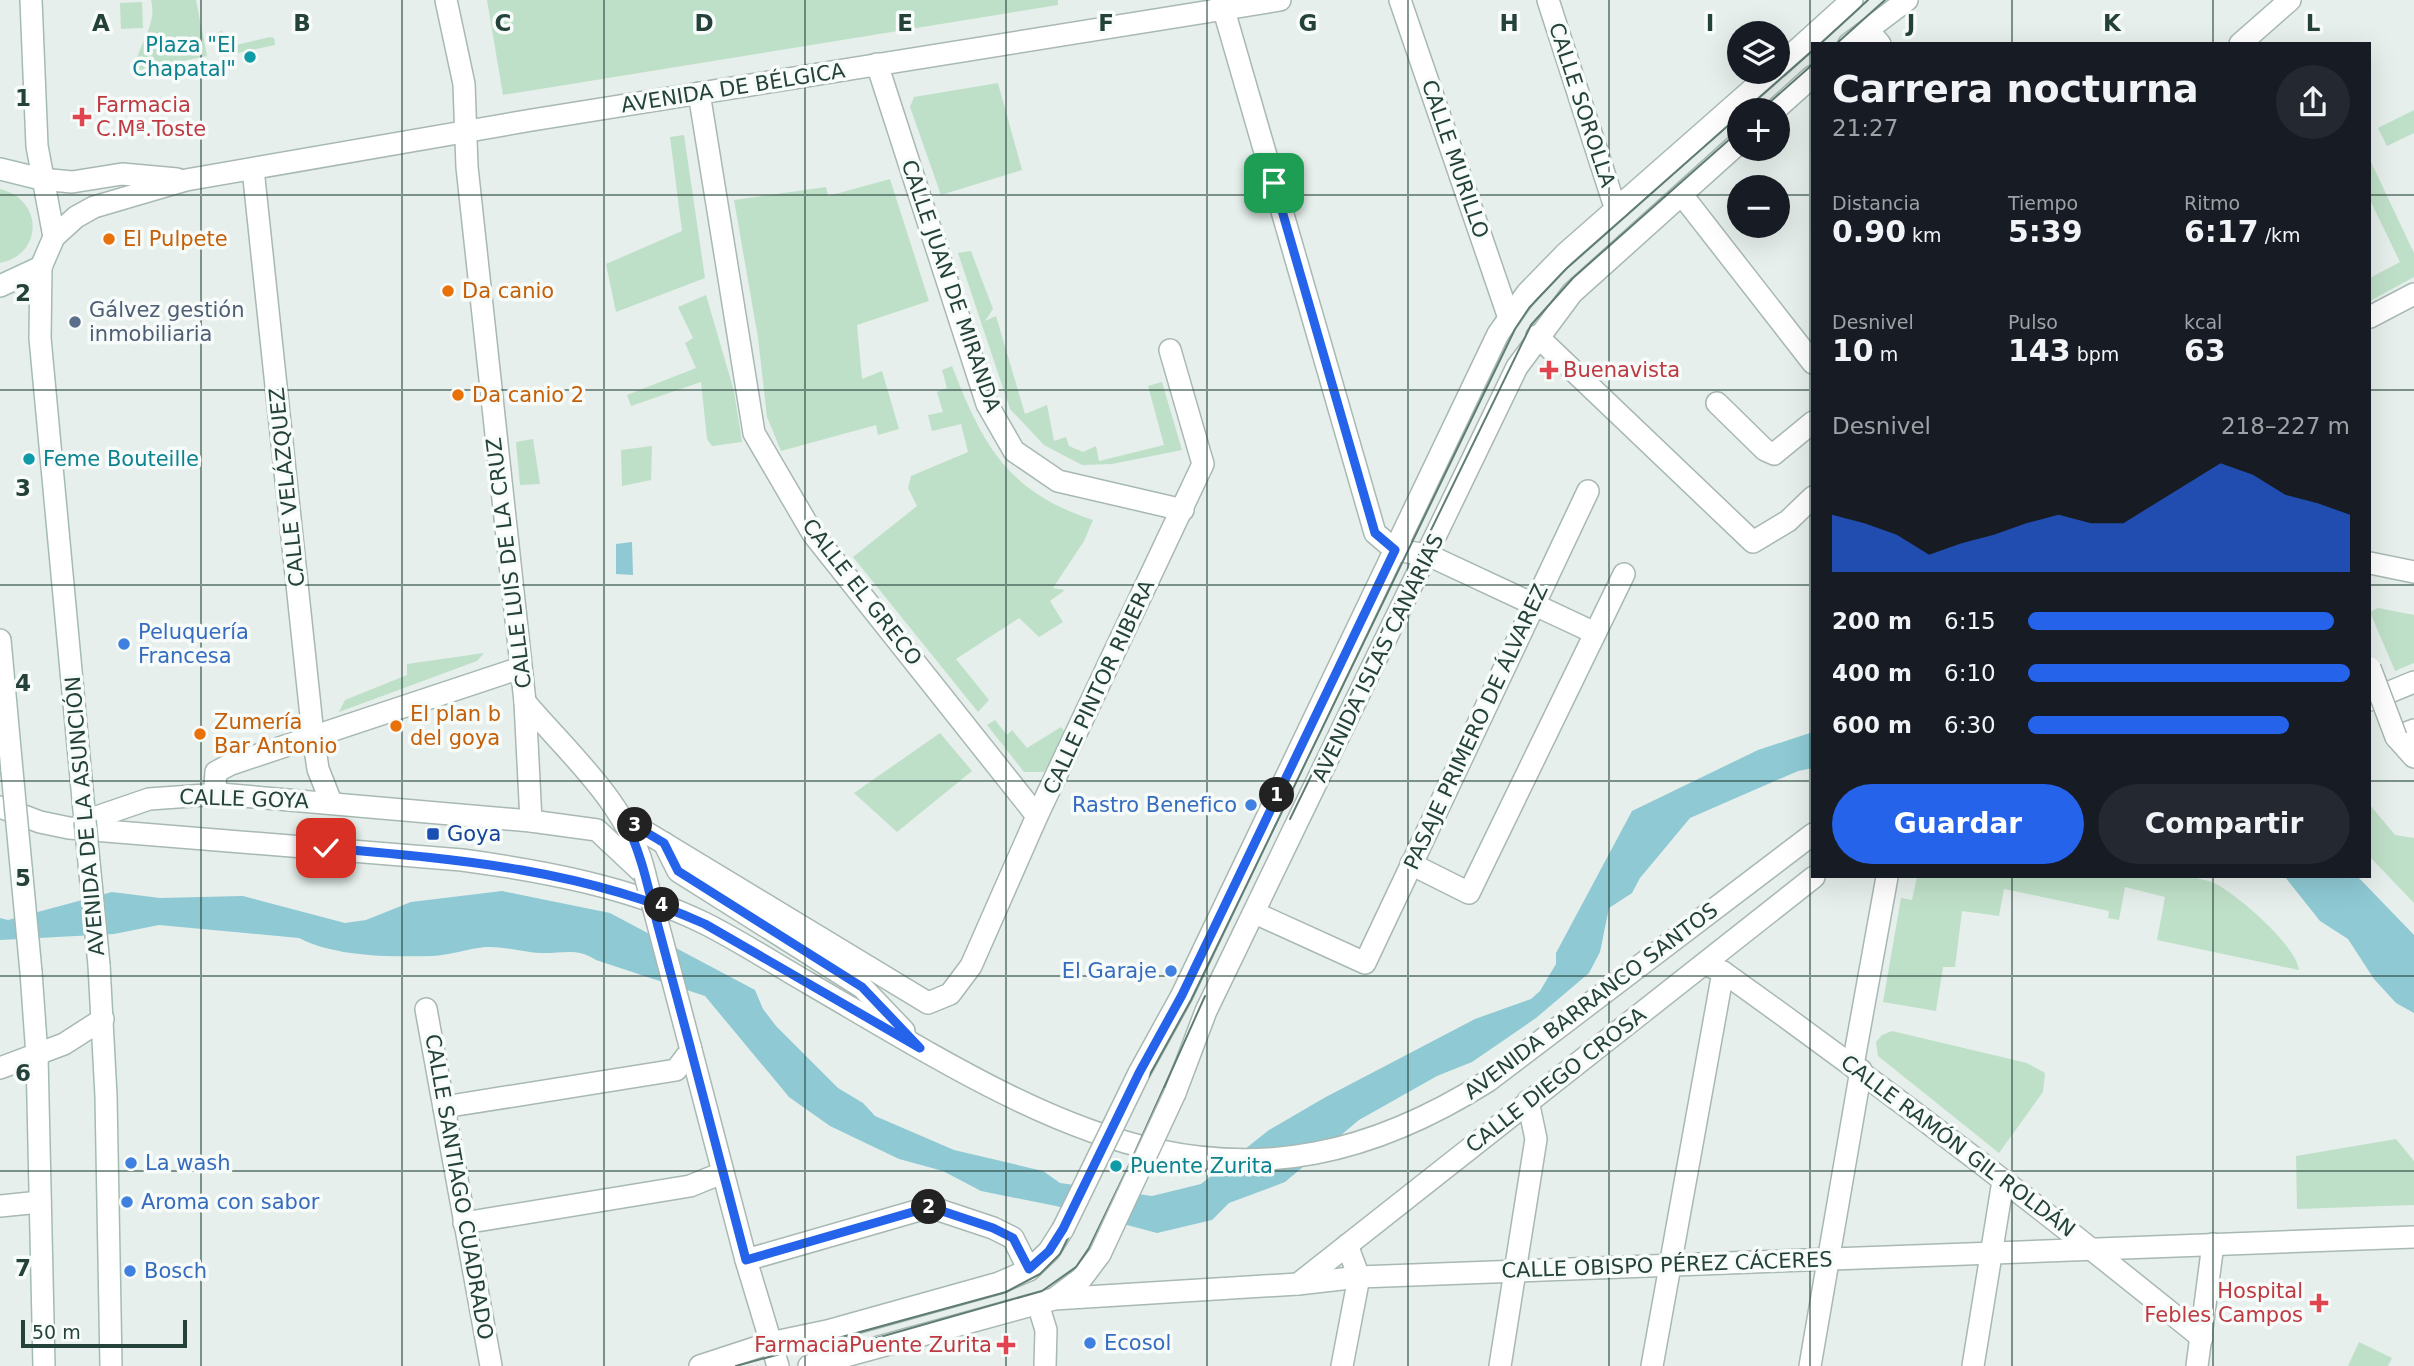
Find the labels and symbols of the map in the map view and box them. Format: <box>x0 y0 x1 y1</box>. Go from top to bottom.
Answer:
text: A <box>92 10 110 36</box>
text: B <box>293 10 311 36</box>
text: C <box>495 10 511 36</box>
text: D <box>694 10 714 36</box>
text: E <box>897 10 913 36</box>
text: F <box>1098 10 1114 36</box>
text: G <box>1299 10 1317 36</box>
text: H <box>1499 10 1519 36</box>
text: I <box>1706 10 1714 36</box>
text: J <box>1905 10 1915 36</box>
text: K <box>2103 10 2122 36</box>
text: L <box>2306 10 2321 36</box>
street label: CALLE SOROLLA <box>1544 20 1620 191</box>
place label: Plaza "El Chapatal" <box>132 33 236 81</box>
marker: Plaza "El Chapatal" <box>242 49 258 65</box>
street label: AVENIDA DE BÉLGICA <box>619 57 847 118</box>
street label: CALLE MURILLO <box>1417 77 1493 241</box>
text: 1 <box>15 85 31 111</box>
place label: Farmacia C.Mª.Toste <box>96 93 206 141</box>
marker: Farmacia C.Mª.Toste <box>74 109 90 125</box>
pin <box>1244 153 1304 213</box>
street label: CALLE JUAN DE MIRANDA <box>896 157 1006 416</box>
place label: El Pulpete <box>123 227 228 251</box>
marker: El Pulpete <box>101 231 117 247</box>
place label: Da canio <box>462 279 554 303</box>
text: 2 <box>15 280 31 306</box>
marker: Da canio <box>440 283 456 299</box>
place label: Gálvez gestión inmobiliaria <box>89 298 244 346</box>
marker: Gálvez gestión inmobiliaria <box>67 314 83 330</box>
place label: Buenavista <box>1563 358 1680 382</box>
marker: Buenavista <box>1541 362 1557 378</box>
place label: Da canio 2 <box>472 383 584 407</box>
street label: CALLE VELÁZQUEZ <box>264 386 309 588</box>
marker: Da canio 2 <box>450 387 466 403</box>
street label: CALLE LUIS DE LA CRUZ <box>482 436 536 690</box>
place label: Feme Bouteille <box>43 447 199 471</box>
marker: Feme Bouteille <box>21 451 37 467</box>
text: 3 <box>15 475 31 501</box>
street label: CALLE EL GRECO <box>797 514 927 670</box>
street label: AVENIDA ISLAS CANARIAS <box>1307 530 1449 786</box>
street label: CALLE PINTOR RIBERA <box>1039 575 1160 798</box>
street label: PASAJE PRIMERO DE ÁLVAREZ <box>1398 580 1553 873</box>
place label: Peluquería Francesa <box>138 620 249 668</box>
marker: Peluquería Francesa <box>116 636 132 652</box>
text: 4 <box>15 670 31 696</box>
street label: AVENIDA DE LA ASUNCIÓN <box>60 675 109 957</box>
place label: El plan b del goya <box>410 702 501 750</box>
place label: Zumería Bar Antonio <box>214 710 337 758</box>
marker: El plan b del goya <box>388 718 404 734</box>
marker: Zumería Bar Antonio <box>192 726 208 742</box>
pin: 1 <box>1260 778 1294 812</box>
street label: CALLE GOYA <box>179 785 310 813</box>
place label: Rastro Benefico <box>1072 793 1237 817</box>
marker: Rastro Benefico <box>1243 797 1259 813</box>
pin: 3 <box>618 808 652 842</box>
pin <box>296 818 356 878</box>
place label: Goya <box>447 822 501 846</box>
marker: Goya <box>425 826 441 842</box>
text: 5 <box>15 865 31 891</box>
pin: 4 <box>644 888 680 922</box>
street label: AVENIDA BARRANCO SANTOS <box>1460 898 1722 1104</box>
place label: El Garaje <box>1062 959 1157 983</box>
marker: El Garaje <box>1163 963 1179 979</box>
street label: CALLE DIEGO CROSA <box>1461 1002 1651 1158</box>
street label: CALLE SANTIAGO CUADRADO <box>420 1032 498 1342</box>
street label: CALLE RAMÓN GIL ROLDÁN <box>1836 1049 2080 1242</box>
text: 6 <box>15 1060 31 1086</box>
place label: La wash <box>145 1151 231 1175</box>
place label: Puente Zurita <box>1130 1154 1273 1178</box>
marker: La wash <box>123 1155 139 1171</box>
marker: Puente Zurita <box>1108 1158 1124 1174</box>
place label: Aroma con sabor <box>141 1190 320 1214</box>
pin: 2 <box>912 1190 946 1224</box>
marker: Aroma con sabor <box>119 1194 135 1210</box>
street label: CALLE OBISPO PÉREZ CÁCERES <box>1501 1246 1833 1283</box>
text: 7 <box>15 1255 31 1281</box>
place label: Bosch <box>144 1259 207 1283</box>
marker: Bosch <box>122 1263 138 1279</box>
place label: Hospital Febles Campos <box>2144 1279 2303 1327</box>
marker: Hospital Febles Campos <box>2309 1293 2329 1313</box>
scale bar <box>21 1317 187 1349</box>
place label: Ecosol <box>1104 1331 1171 1355</box>
place label: FarmaciaPuente Zurita <box>754 1333 992 1357</box>
marker: Ecosol <box>1082 1335 1098 1351</box>
marker: FarmaciaPuente Zurita <box>998 1337 1014 1353</box>

